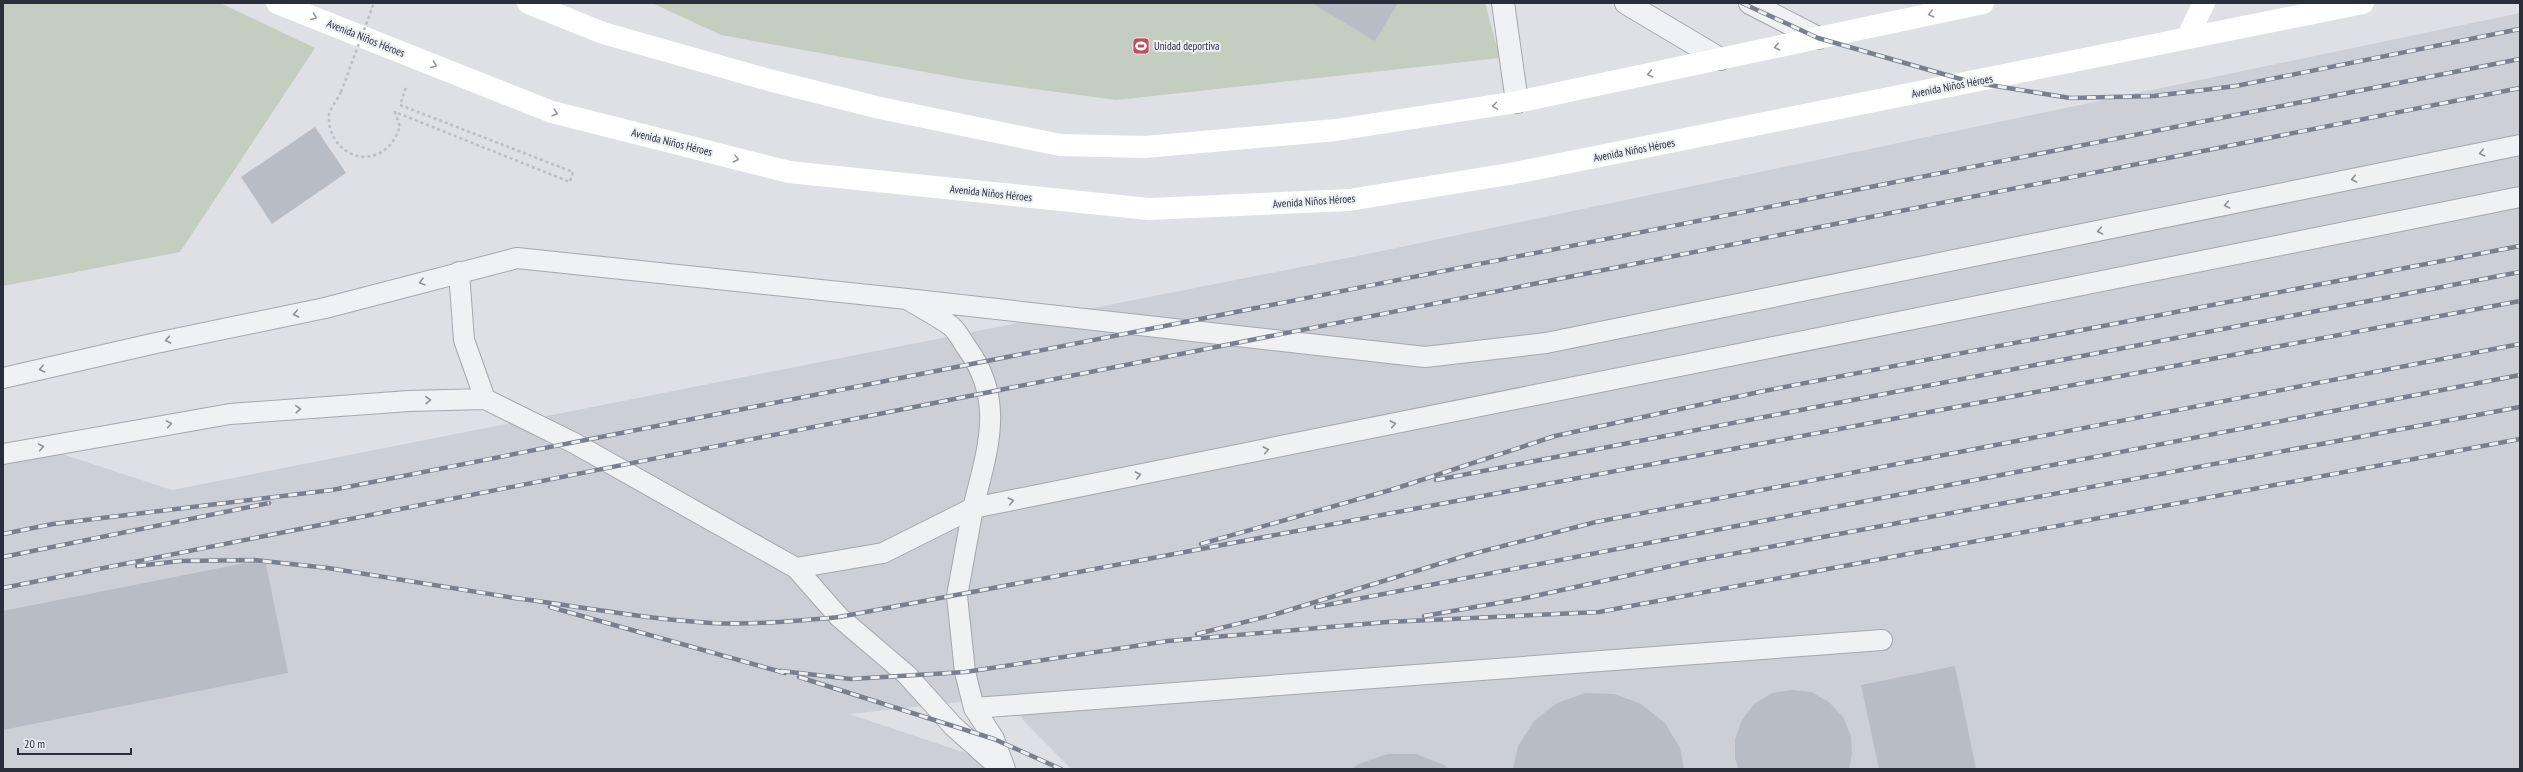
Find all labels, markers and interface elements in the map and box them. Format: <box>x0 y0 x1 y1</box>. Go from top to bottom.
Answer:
one-way arrow <box>1928 9 1935 18</box>
one-way arrow <box>310 13 317 21</box>
street label: Avenida Niños Héroes <box>325 16 407 60</box>
sports icon: Unidad deportiva <box>1131 36 1151 56</box>
place label: Unidad deportiva <box>1154 39 1219 53</box>
one-way arrow <box>1774 42 1780 50</box>
one-way arrow <box>431 61 438 69</box>
one-way arrow <box>1647 70 1653 78</box>
street label: Avenida Niños Héroes <box>1910 71 1994 101</box>
one-way arrow <box>1492 101 1498 109</box>
one-way arrow <box>552 108 559 116</box>
street label: Avenida Niños Héroes <box>630 125 714 159</box>
street label: Avenida Niños Héroes <box>1592 135 1676 165</box>
one-way arrow <box>2479 149 2485 157</box>
one-way arrow <box>732 154 739 162</box>
one-way arrow <box>2351 175 2358 183</box>
street label: Avenida Niños Héroes <box>949 182 1033 204</box>
street label: Avenida Niños Héroes <box>1272 191 1356 211</box>
one-way arrow <box>2224 201 2230 209</box>
one-way arrow <box>2097 226 2103 235</box>
one-way arrow <box>418 278 425 286</box>
one-way arrow <box>293 310 299 318</box>
one-way arrow <box>165 336 172 344</box>
one-way arrow <box>38 365 45 373</box>
one-way arrow <box>425 396 431 405</box>
one-way arrow <box>295 404 301 413</box>
one-way arrow <box>1390 420 1396 429</box>
one-way arrow <box>166 421 172 429</box>
one-way arrow <box>38 443 44 452</box>
one-way arrow <box>1263 446 1269 454</box>
one-way arrow <box>1135 472 1141 480</box>
one-way arrow <box>1008 497 1014 505</box>
scale bar <box>18 730 131 756</box>
text: 20 m <box>24 736 45 751</box>

